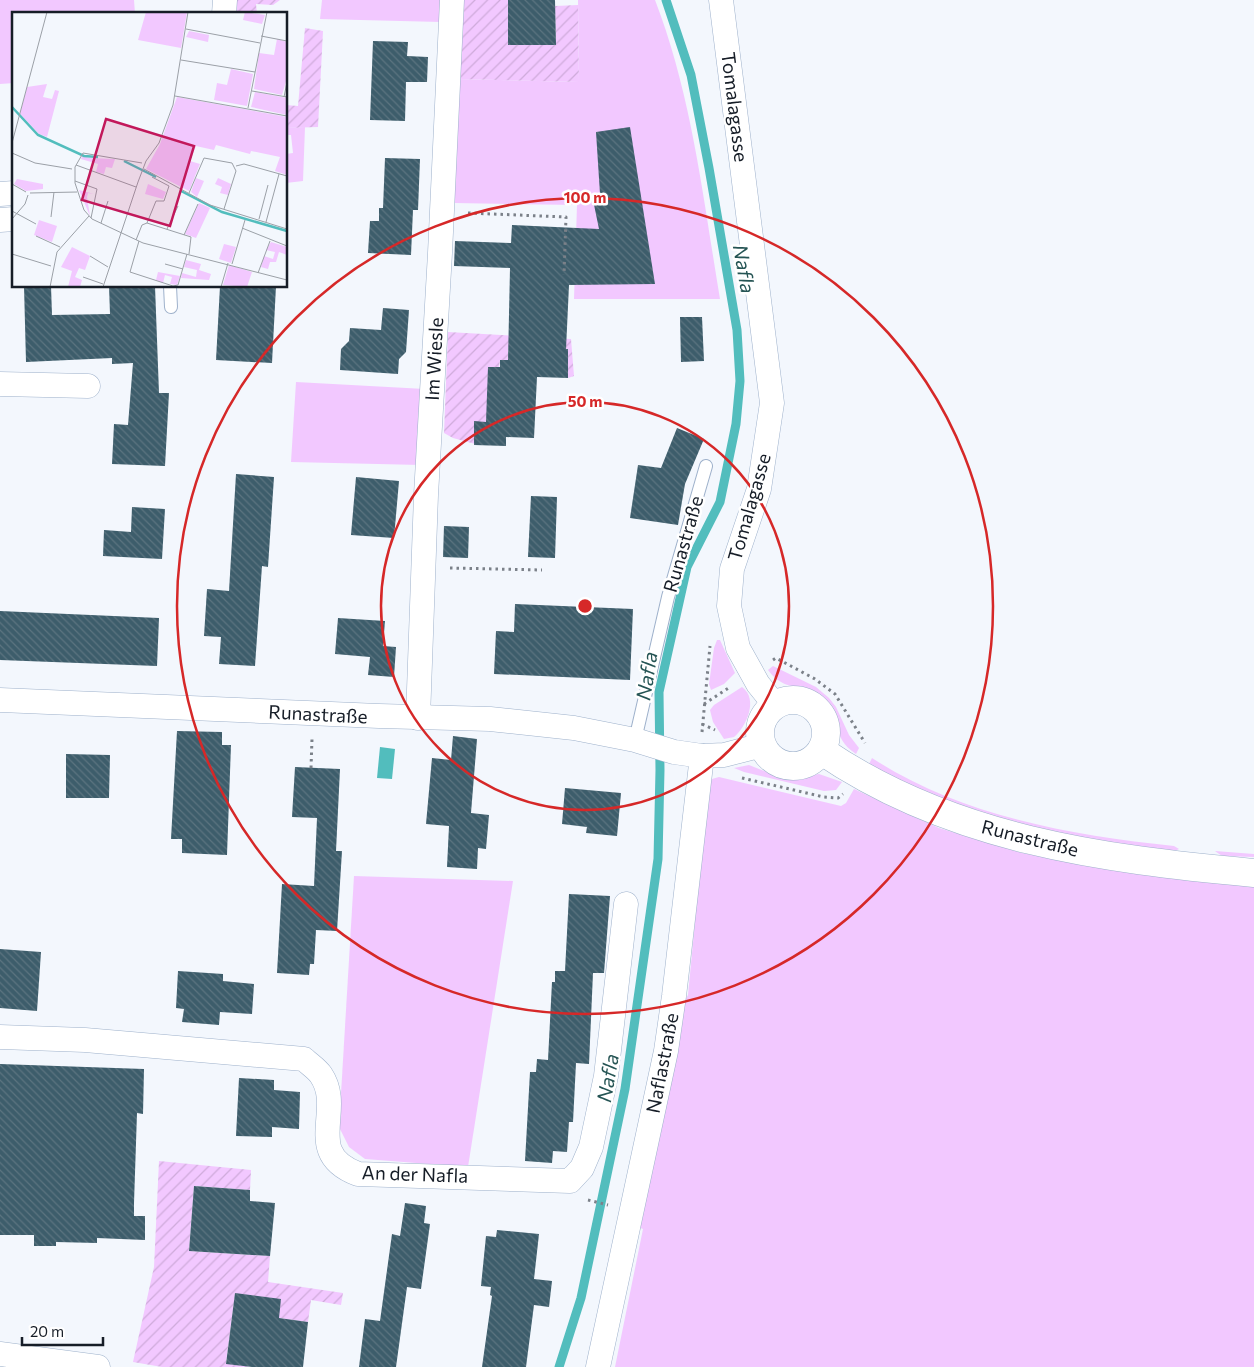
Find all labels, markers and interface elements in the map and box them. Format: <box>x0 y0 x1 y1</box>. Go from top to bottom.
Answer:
inset map <box>12 12 288 288</box>
street label: Tomalagasse <box>717 51 754 163</box>
text: 100 m <box>564 188 606 206</box>
water label: Nafla <box>729 243 761 295</box>
street label: Im Wiesle <box>420 317 447 401</box>
text: 50 m <box>568 392 602 410</box>
street label: Tomalagasse <box>722 450 775 563</box>
street label: Runastraße <box>658 493 707 595</box>
centre of rings <box>576 597 594 615</box>
water label: Nafla <box>630 650 662 702</box>
street label: Runastraße <box>268 699 368 728</box>
street label: Runastraße <box>979 814 1081 861</box>
street label: Naflastraße <box>641 1011 683 1115</box>
water label: Nafla <box>591 1052 623 1104</box>
street label: An der Nafla <box>361 1160 469 1187</box>
scale bar <box>22 1314 104 1346</box>
text: 20 m <box>30 1322 64 1340</box>

